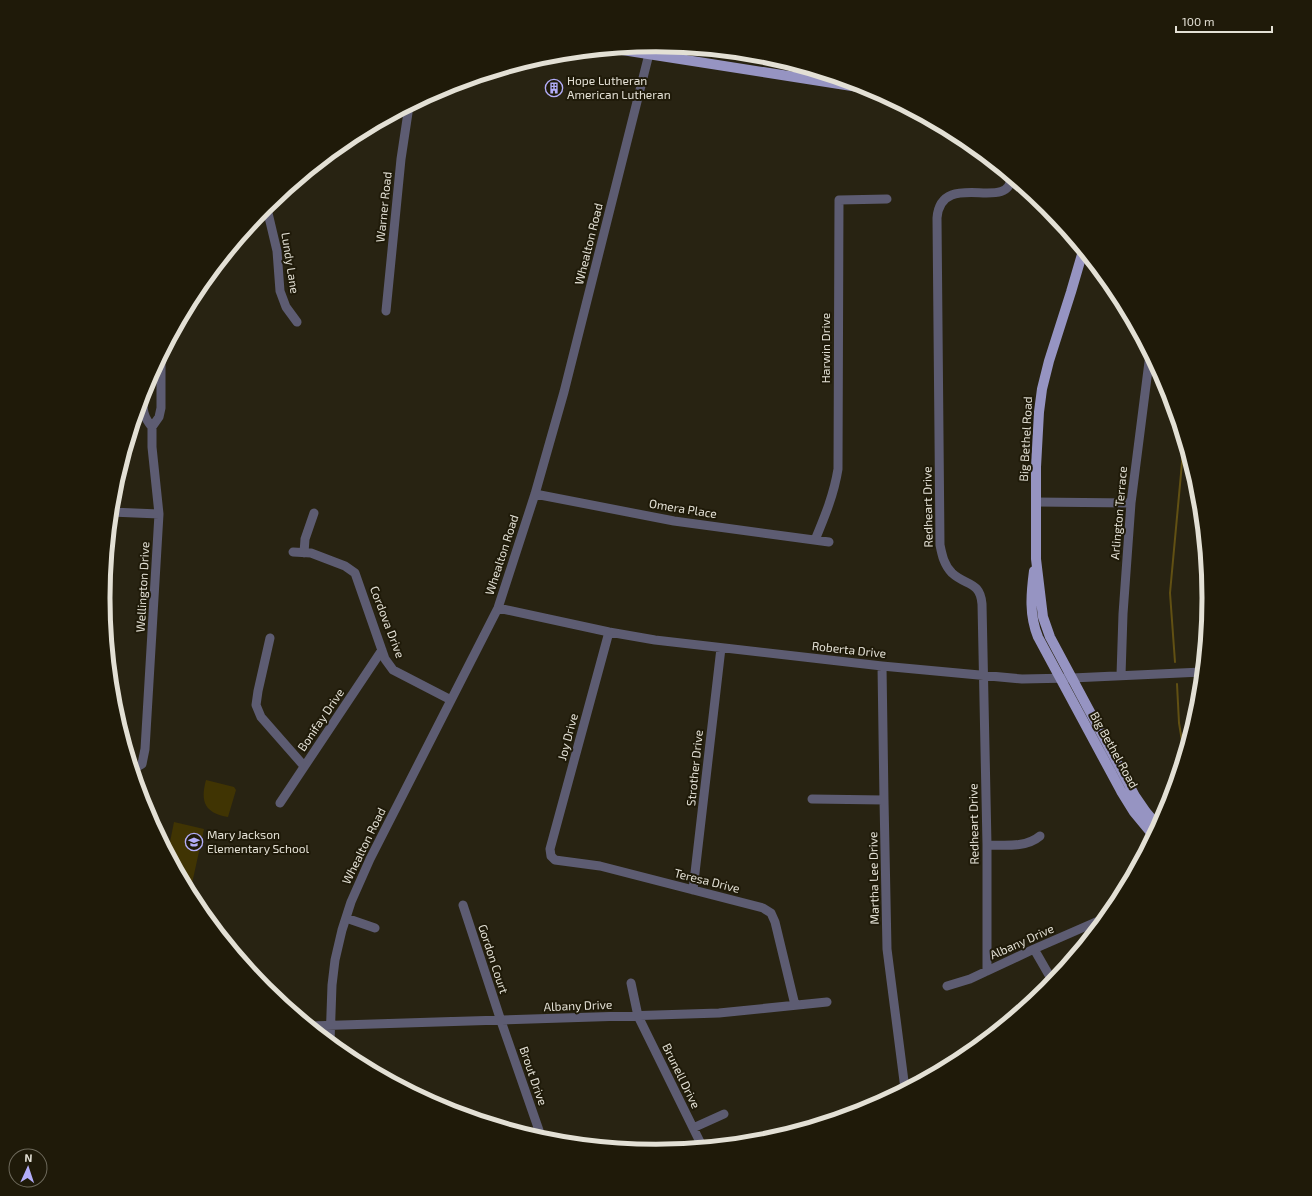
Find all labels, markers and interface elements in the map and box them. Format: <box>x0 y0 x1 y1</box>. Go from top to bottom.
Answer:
scale bar <box>1176 8 1272 34</box>
text: 100 m <box>1182 14 1214 28</box>
place label: Hope Lutheran American Lutheran <box>567 73 671 101</box>
building icon: Hope Lutheran American Lutheran <box>544 78 564 98</box>
street label: Warner Road <box>372 171 394 243</box>
street label: Whealton Road <box>571 202 605 286</box>
street label: Lundy Lane <box>279 231 303 294</box>
street label: Harwin Drive <box>818 313 832 383</box>
street label: Big Bethel Road <box>1016 396 1034 482</box>
street label: Redheart Drive <box>919 466 935 548</box>
street label: Arlington Terrace <box>1107 466 1129 560</box>
street label: Omera Place <box>648 496 718 520</box>
street label: Whealton Road <box>481 513 521 597</box>
street label: Wellington Drive <box>133 541 151 633</box>
street label: Cordova Drive <box>368 584 408 660</box>
street label: Roberta Drive <box>811 638 887 660</box>
street label: Bonifay Drive <box>294 685 346 753</box>
street label: Big Bethel Road <box>1088 709 1142 790</box>
street label: Joy Drive <box>554 712 580 762</box>
street label: Strother Drive <box>683 729 705 807</box>
street label: Redheart Drive <box>965 783 981 865</box>
street label: Whealton Road <box>338 805 388 886</box>
place label: Mary Jackson Elementary School <box>207 827 310 855</box>
street label: Martha Lee Drive <box>865 831 881 925</box>
school or university icon: Mary Jackson Elementary School <box>184 832 204 852</box>
street label: Teresa Drive <box>673 865 741 895</box>
street label: Albany Drive <box>987 921 1056 961</box>
street label: Gordon Court <box>476 922 512 996</box>
street label: Albany Drive <box>543 997 613 1013</box>
street label: Brunell Drive <box>660 1041 704 1110</box>
street label: Brout Drive <box>517 1044 551 1107</box>
north arrow <box>8 1148 48 1188</box>
text: N <box>24 1151 33 1164</box>

